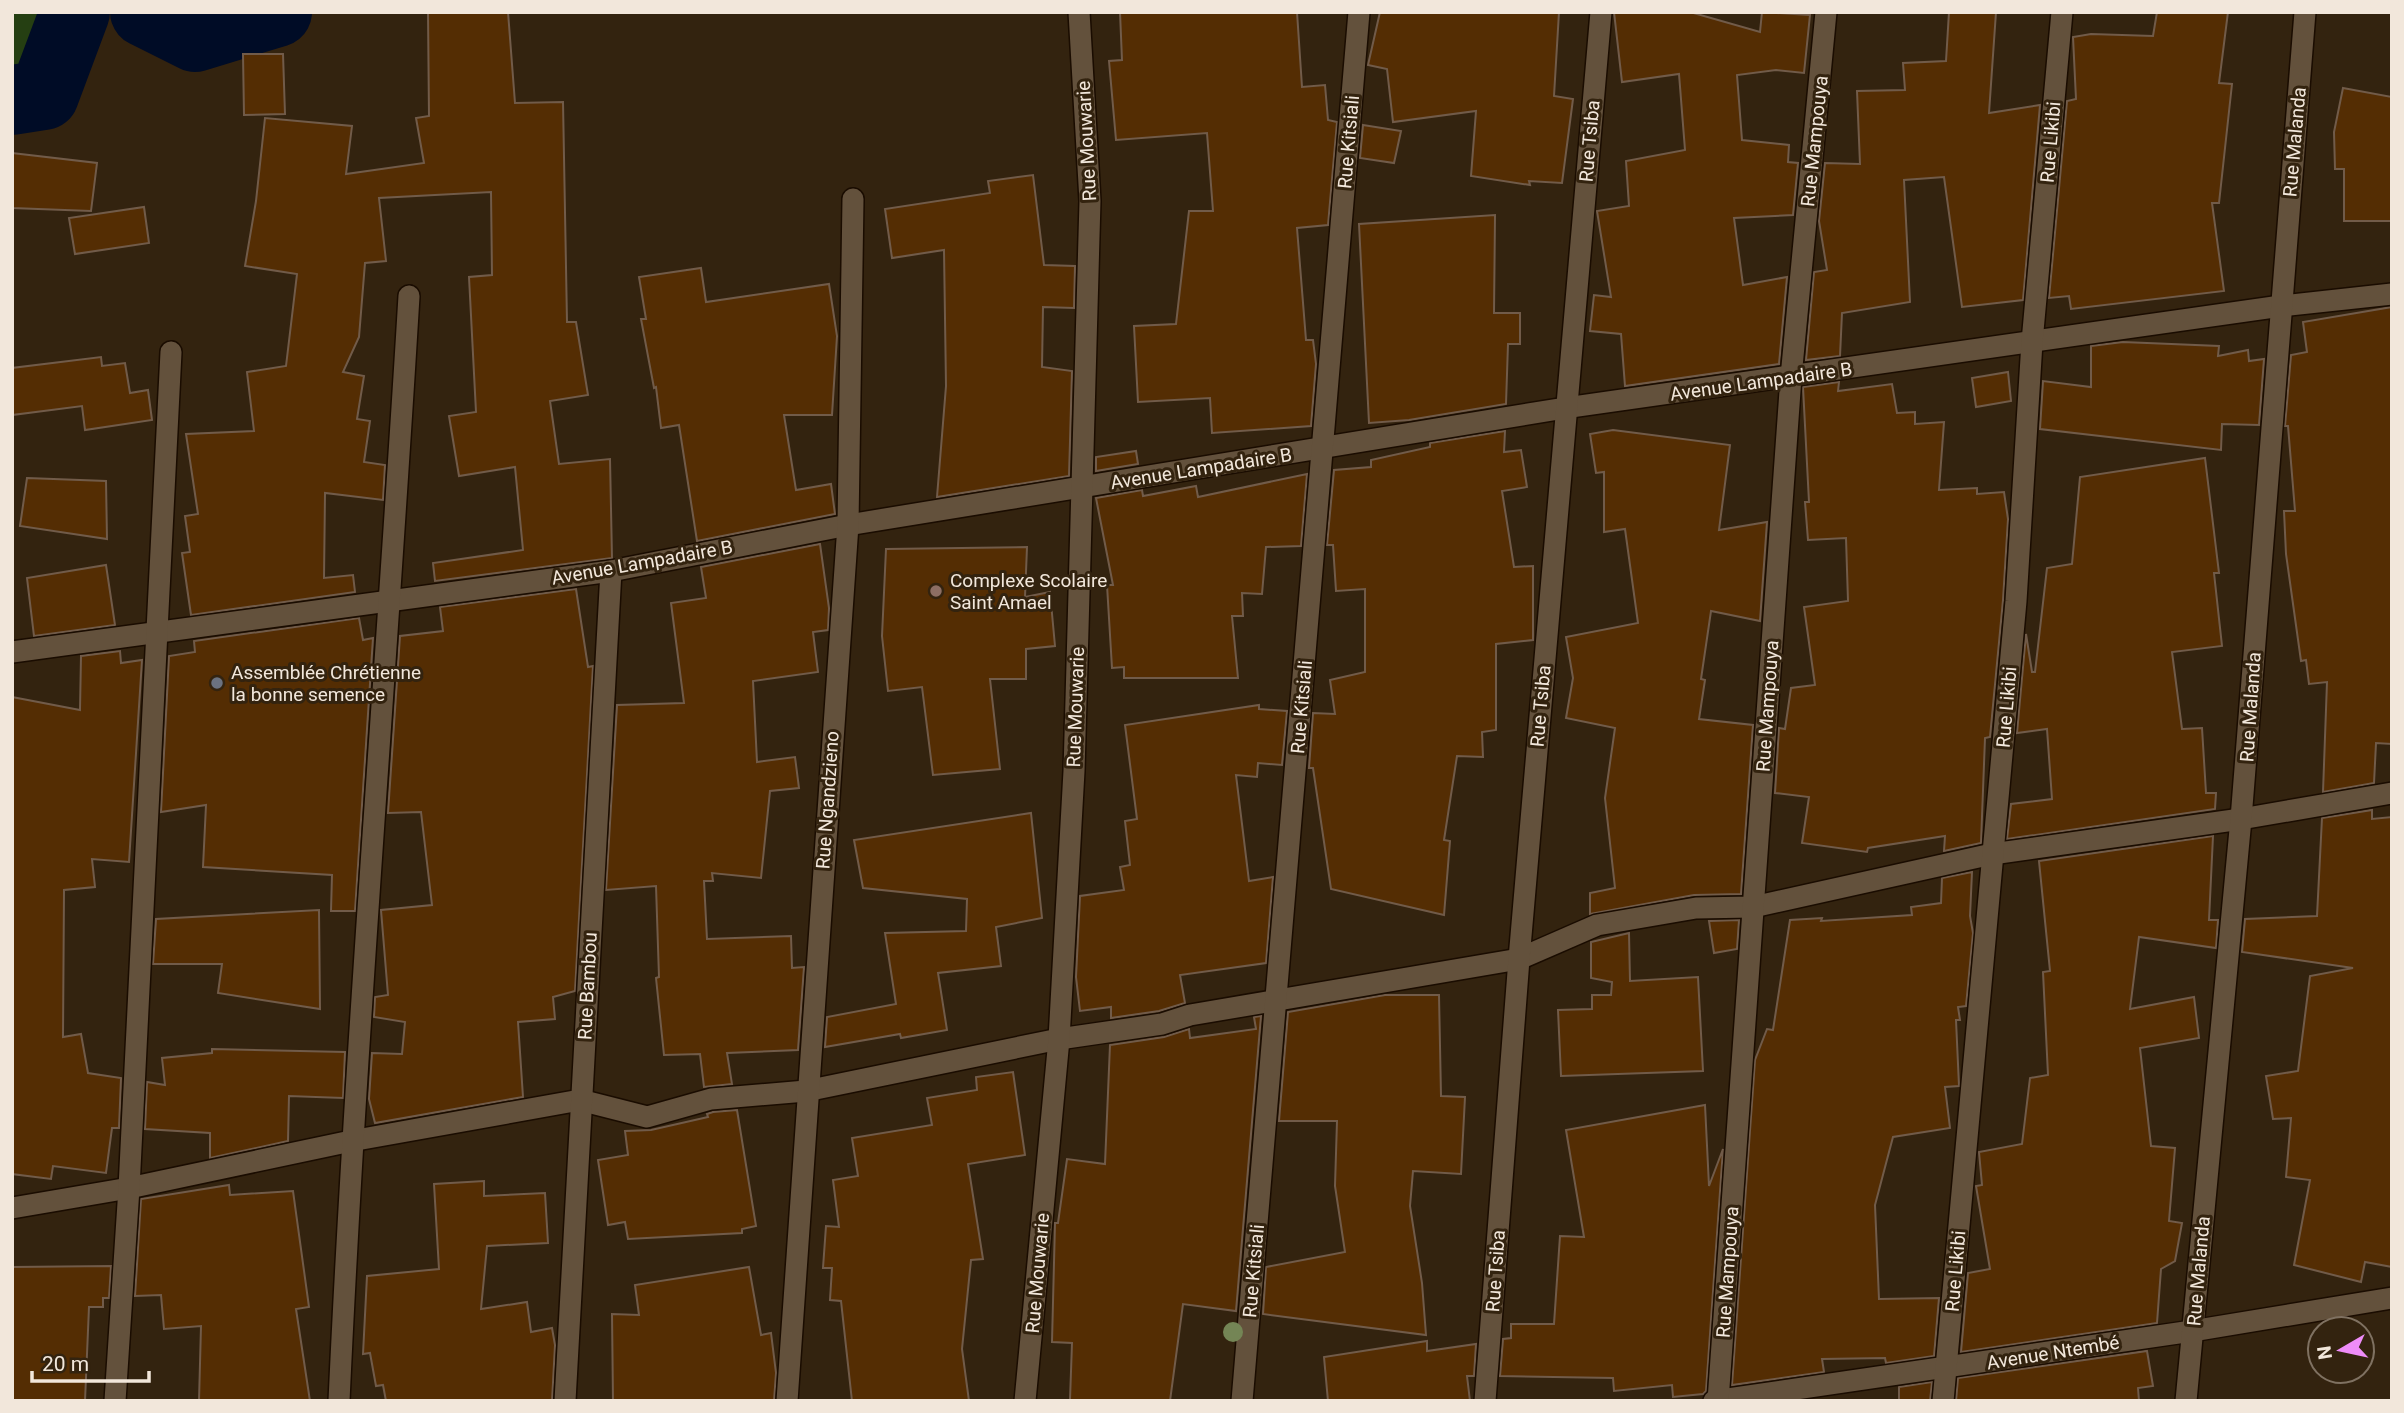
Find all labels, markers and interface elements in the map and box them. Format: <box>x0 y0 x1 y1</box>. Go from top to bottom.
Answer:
street label: Rue Mampouya <box>1796 74 1833 208</box>
street label: Rue Mouwarie <box>1072 80 1101 202</box>
street label: Rue Malanda <box>2278 86 2311 198</box>
street label: Rue Kitsiali <box>1333 94 1364 190</box>
street label: Rue Tsiba <box>1574 99 1605 183</box>
street label: Rue Likibi <box>2035 101 2066 184</box>
street label: Avenue Lampadaire B <box>1669 357 1854 406</box>
street label: Avenue Lampadaire B <box>1109 443 1294 494</box>
street label: Avenue Lampadaire B <box>550 535 735 590</box>
place label: Complexe Scolaire Saint Amael <box>950 569 1107 614</box>
marker: Complexe Scolaire Saint Amael <box>928 583 944 599</box>
street label: Rue Mampouya <box>1751 640 1784 773</box>
street label: Rue Mouwarie <box>1062 646 1089 768</box>
street label: Rue Malanda <box>2235 651 2266 763</box>
street label: Rue Kitsiali <box>1286 659 1317 755</box>
place label: Assemblée Chrétienne la bonne semence <box>231 661 421 706</box>
street label: Rue Tsiba <box>1525 664 1556 748</box>
street label: Rue Likibi <box>1991 666 2022 749</box>
marker: Assemblée Chrétienne la bonne semence <box>209 675 225 691</box>
street label: Rue Ngandzieno <box>811 730 844 870</box>
street label: Rue Bambou <box>573 932 602 1040</box>
street label: Rue Mampouya <box>1711 1206 1744 1339</box>
street label: Rue Mouwarie <box>1021 1212 1054 1334</box>
street label: Rue Malanda <box>2182 1215 2215 1327</box>
street label: Rue Kitsiali <box>1238 1223 1269 1319</box>
street label: Rue Tsiba <box>1481 1229 1510 1313</box>
street label: Rue Likibi <box>1940 1230 1971 1313</box>
north arrow <box>2306 1315 2376 1385</box>
street label: Avenue Ntembé <box>1985 1331 2121 1374</box>
scale bar <box>32 1340 149 1384</box>
text: N <box>2312 1344 2337 1361</box>
text: 20 m <box>42 1352 89 1376</box>

